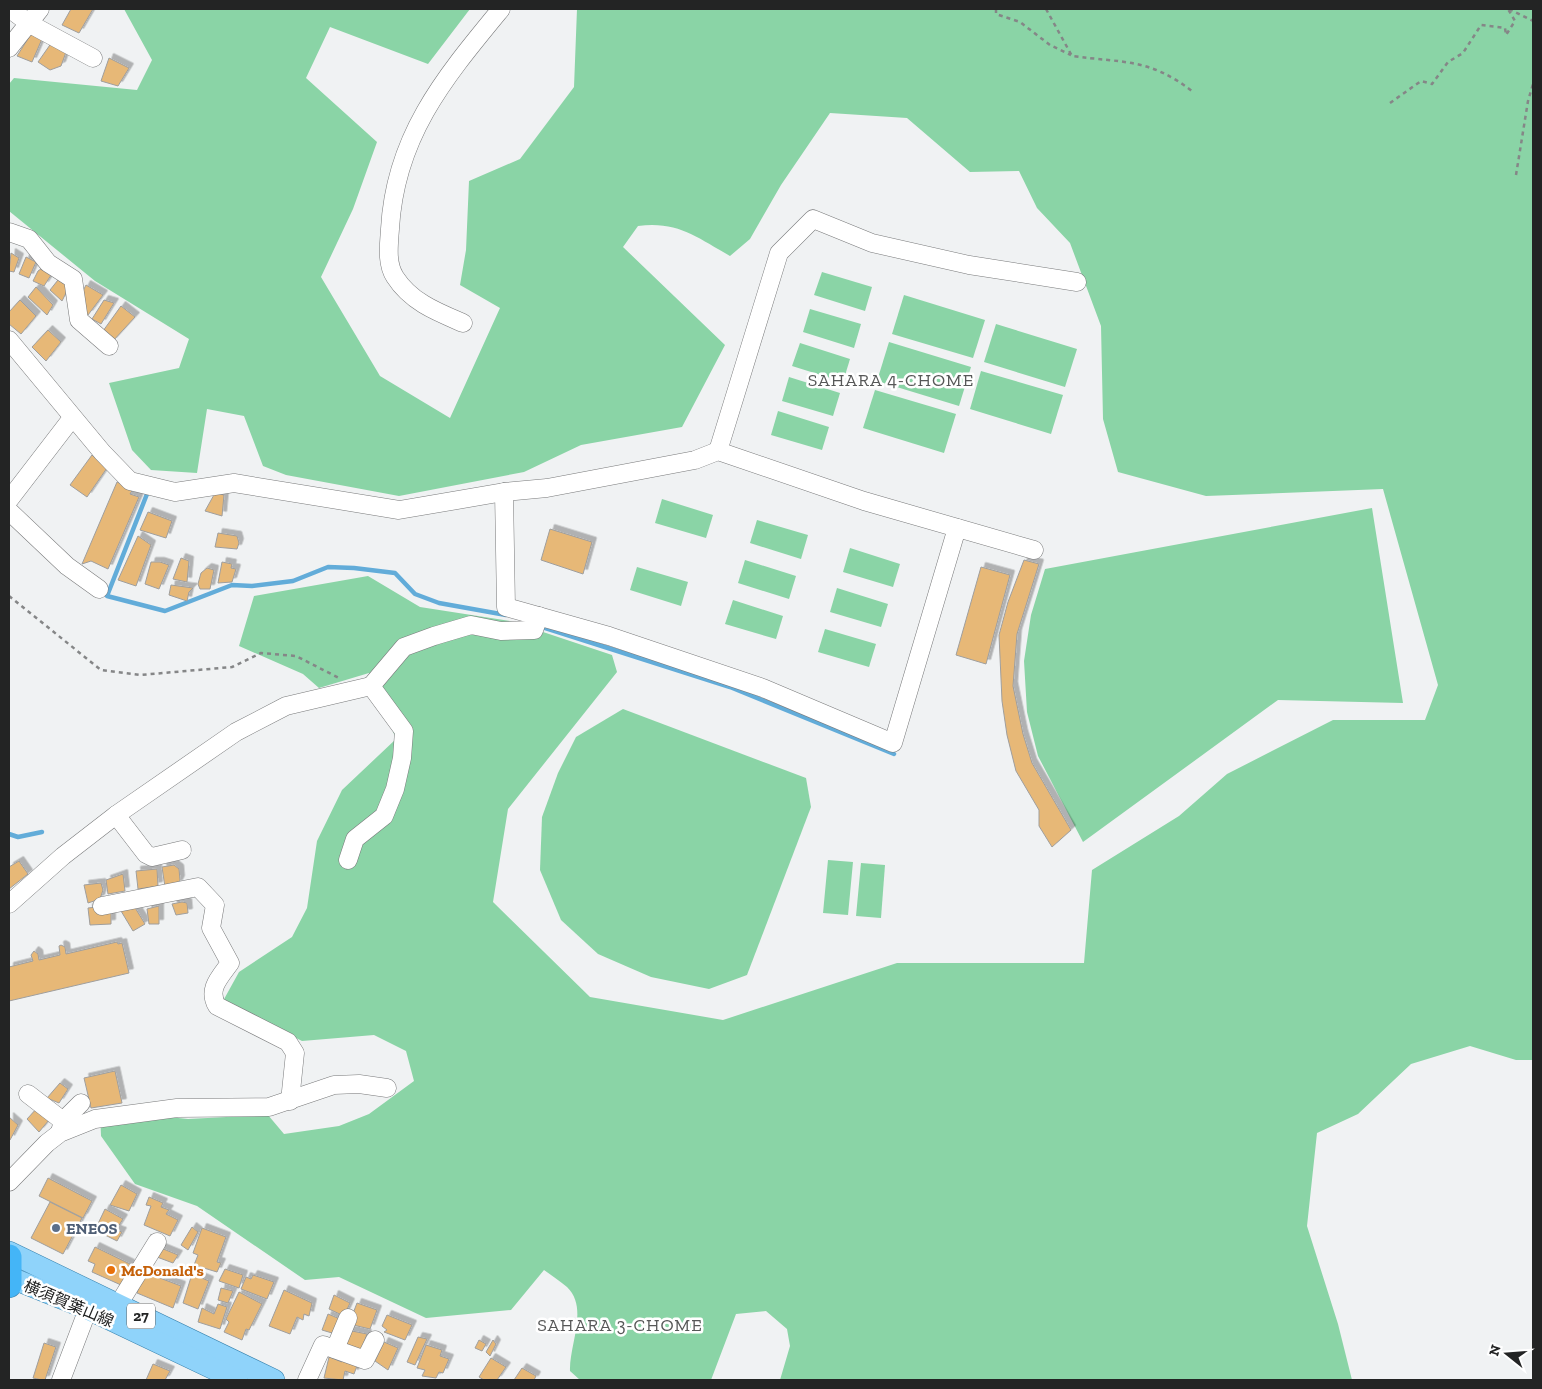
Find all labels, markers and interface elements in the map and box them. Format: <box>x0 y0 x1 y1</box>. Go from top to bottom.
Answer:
district label: SAHARA 4-CHOME <box>808 369 974 391</box>
place label: ENEOS <box>66 1219 118 1238</box>
marker: ENEOS <box>50 1222 62 1234</box>
place label: McDonald's <box>121 1261 204 1280</box>
marker: McDonald's <box>105 1264 117 1276</box>
street label: 横須賀葉山線 <box>21 1276 117 1331</box>
road number: 27 <box>127 1304 155 1328</box>
district label: SAHARA 3-CHOME <box>537 1314 703 1336</box>
north arrow <box>1482 1329 1532 1379</box>
text: N <box>1485 1342 1505 1358</box>

